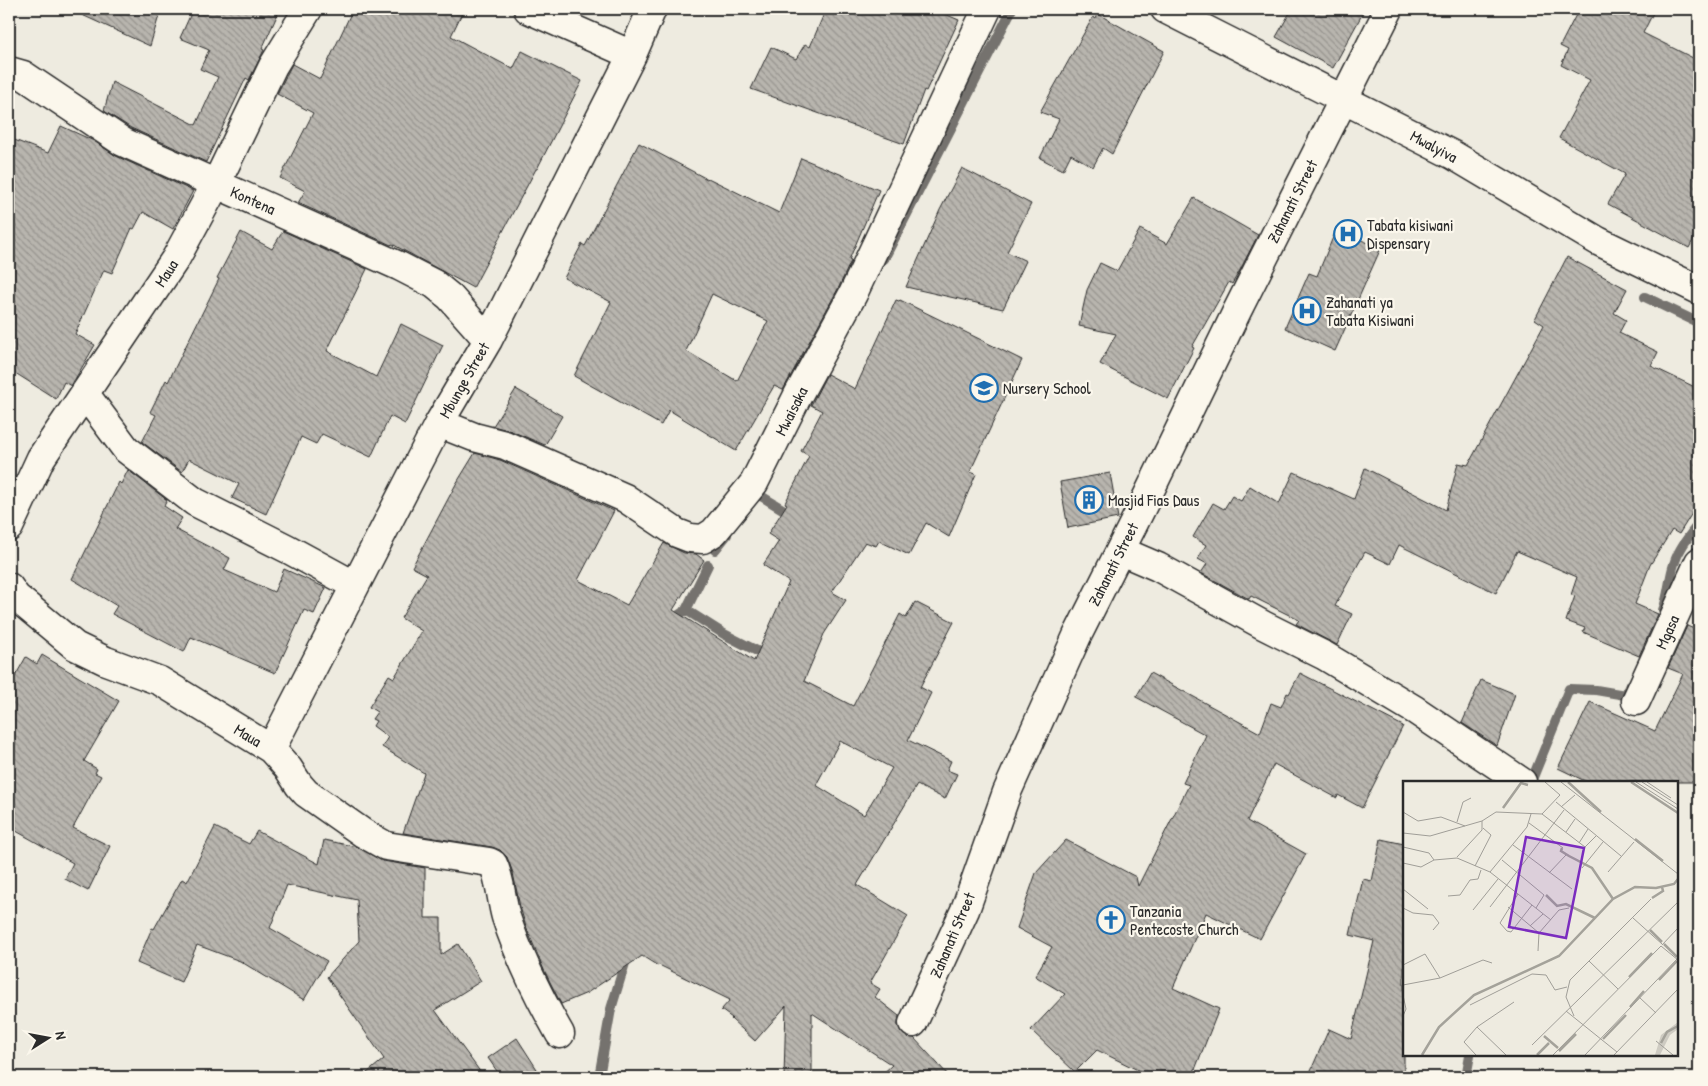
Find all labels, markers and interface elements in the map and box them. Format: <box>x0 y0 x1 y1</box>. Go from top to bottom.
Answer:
street label: Mwalyiva <box>1407 124 1461 168</box>
street label: Zahanati Street <box>1262 155 1323 246</box>
street label: Kontena <box>227 180 279 220</box>
place label: Tabata kisiwani Dispensary <box>1367 214 1454 254</box>
hospital icon: Tabata kisiwani Dispensary <box>1333 219 1363 249</box>
street label: Maua <box>149 255 183 291</box>
place label: Zahanati ya Tabata Kisiwani <box>1326 291 1414 331</box>
hospital icon: Zahanati ya Tabata Kisiwani <box>1292 296 1322 326</box>
street label: Mbunge Street <box>433 338 495 422</box>
school or university icon: Nursery School <box>969 373 999 403</box>
place label: Nursery School <box>1003 377 1091 399</box>
street label: Mwaisaka <box>769 383 813 439</box>
building icon: Masjid Fias Daus <box>1074 485 1104 515</box>
place label: Masjid Fias Daus <box>1108 489 1199 511</box>
street label: Zahanati Street <box>1083 518 1144 609</box>
street label: Mgasa <box>1650 611 1684 653</box>
street label: Maua <box>230 718 266 752</box>
inset map <box>1403 781 1678 1056</box>
street label: Zahanati Street <box>924 888 980 981</box>
place label: Tanzania Pentecoste Church <box>1130 900 1239 940</box>
church icon: Tanzania Pentecoste Church <box>1096 905 1126 935</box>
north arrow <box>22 1014 72 1064</box>
text: N <box>51 1030 71 1041</box>

